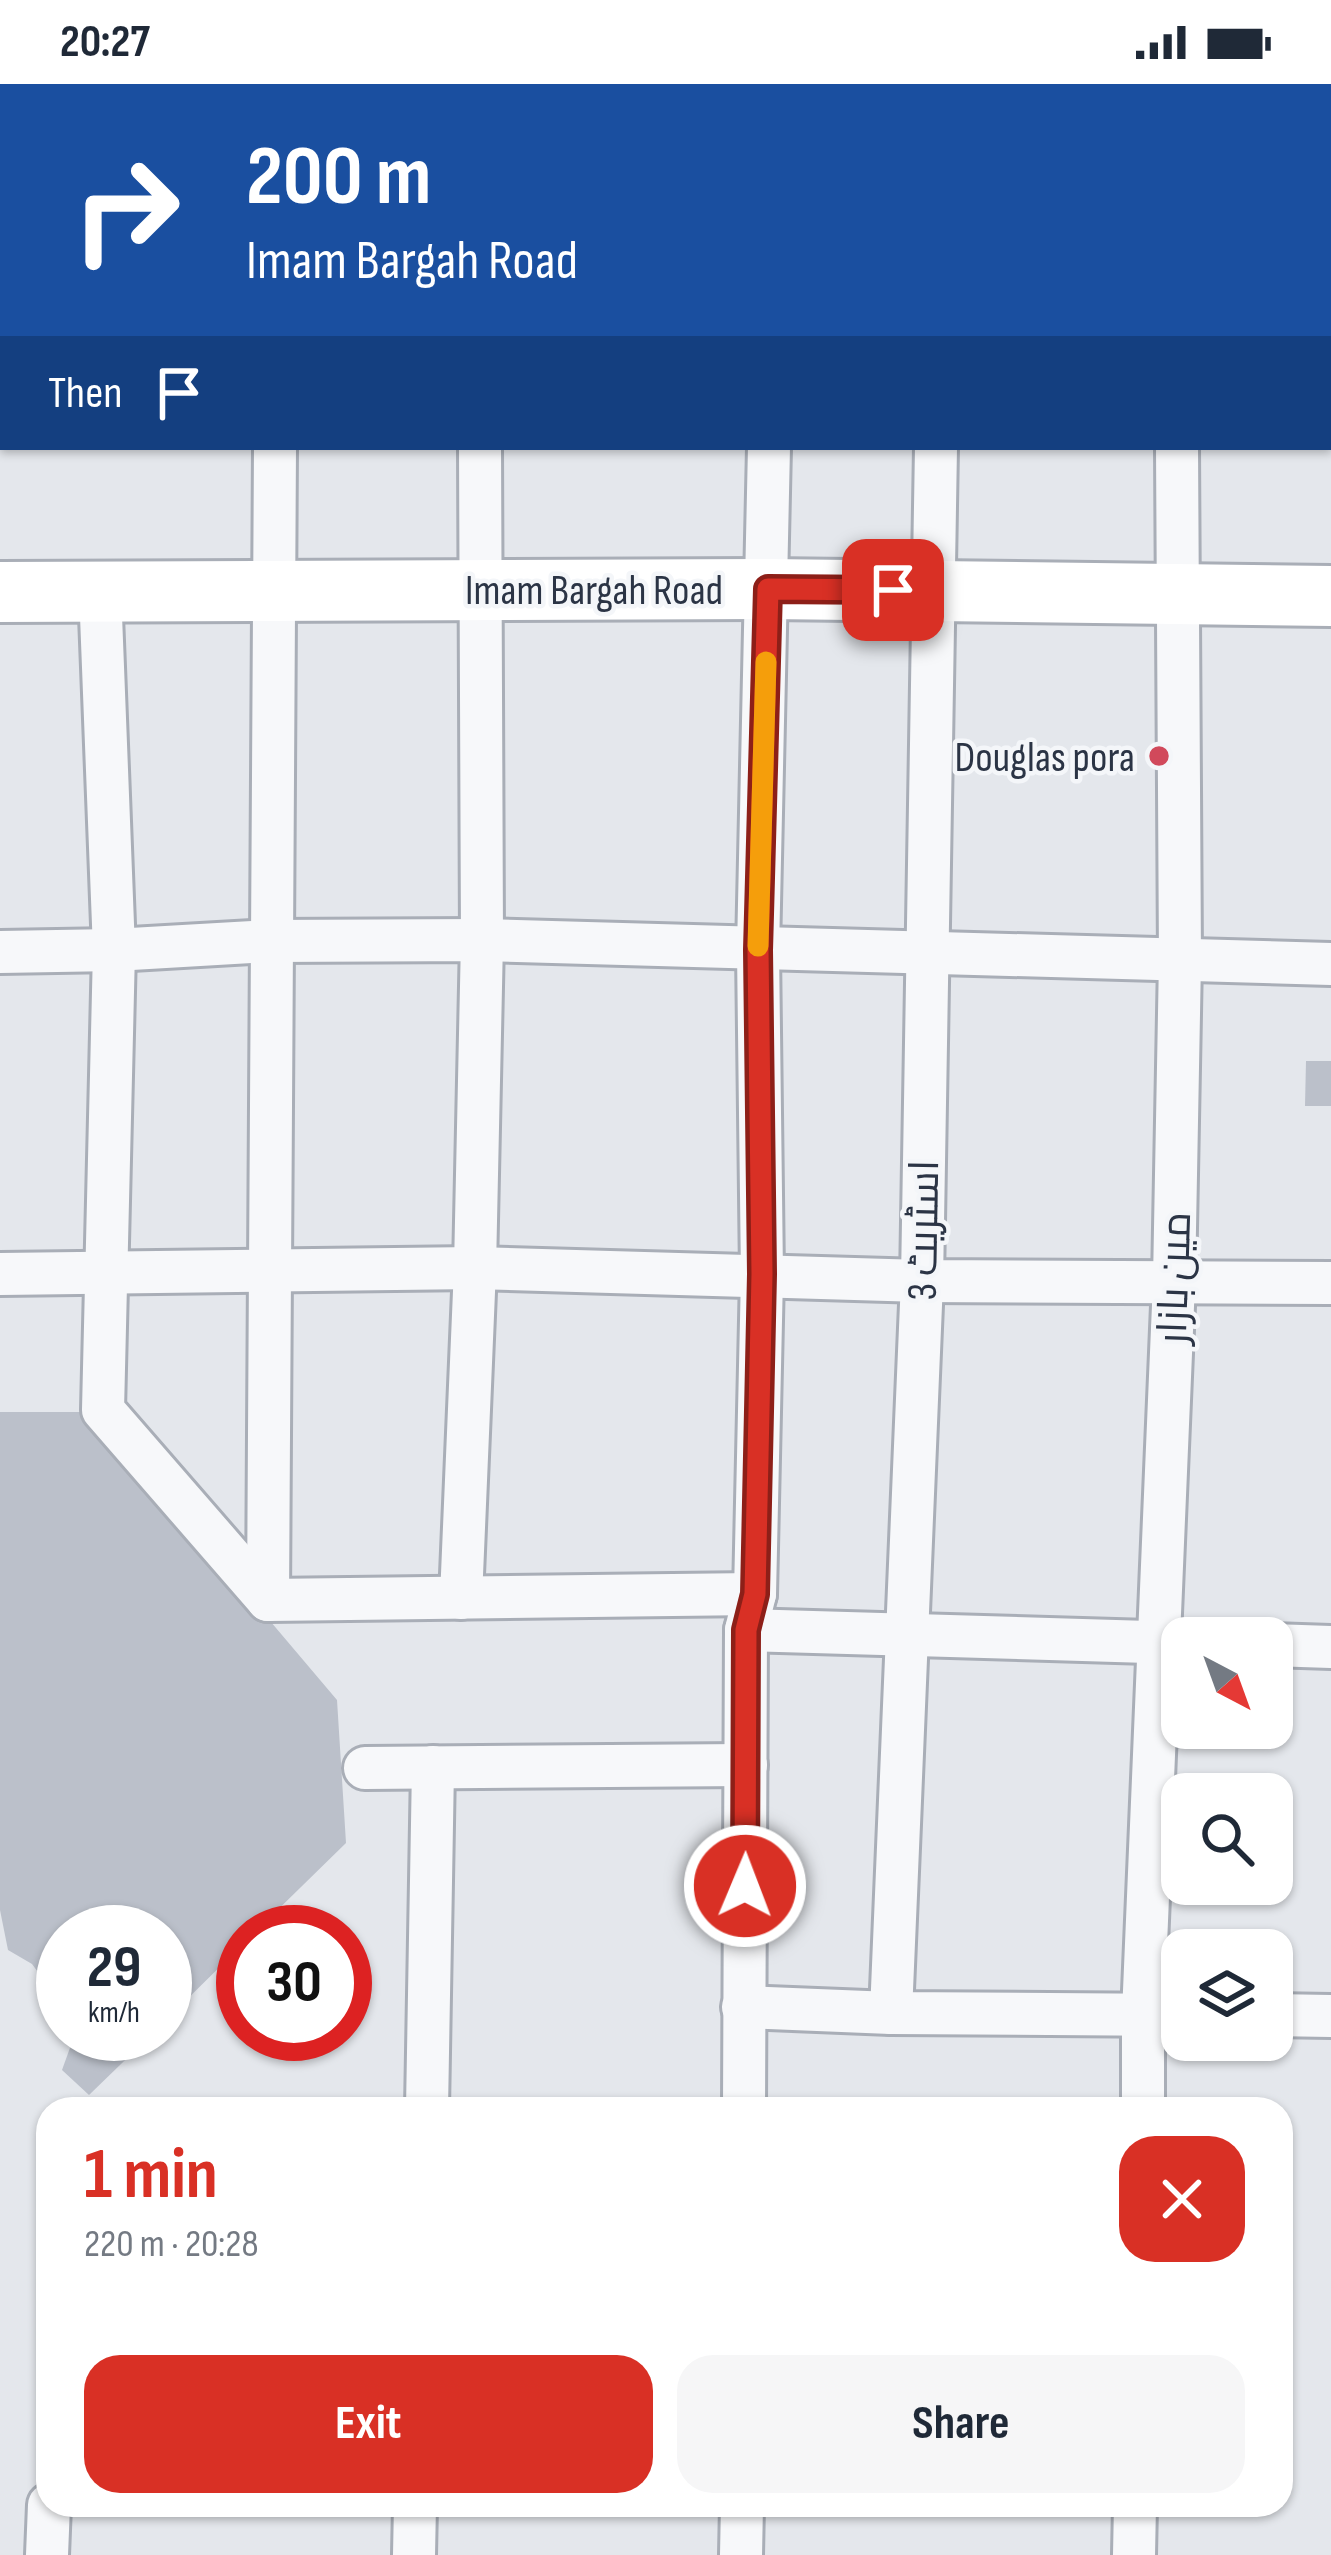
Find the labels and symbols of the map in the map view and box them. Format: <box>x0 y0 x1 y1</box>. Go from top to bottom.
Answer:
pin <box>842 539 944 641</box>
street label: Imam Bargah Road <box>465 566 723 617</box>
place label: Douglas pora <box>954 733 1135 784</box>
marker: Douglas pora <box>1146 743 1172 769</box>
street label: اسٹریٹ 3 <box>898 1159 951 1301</box>
street label: مین بازار <box>1148 1211 1203 1347</box>
north arrow <box>1161 1617 1293 1749</box>
position arrow <box>682 1823 808 1949</box>
speed limit sign: 30 <box>216 1905 372 2061</box>

